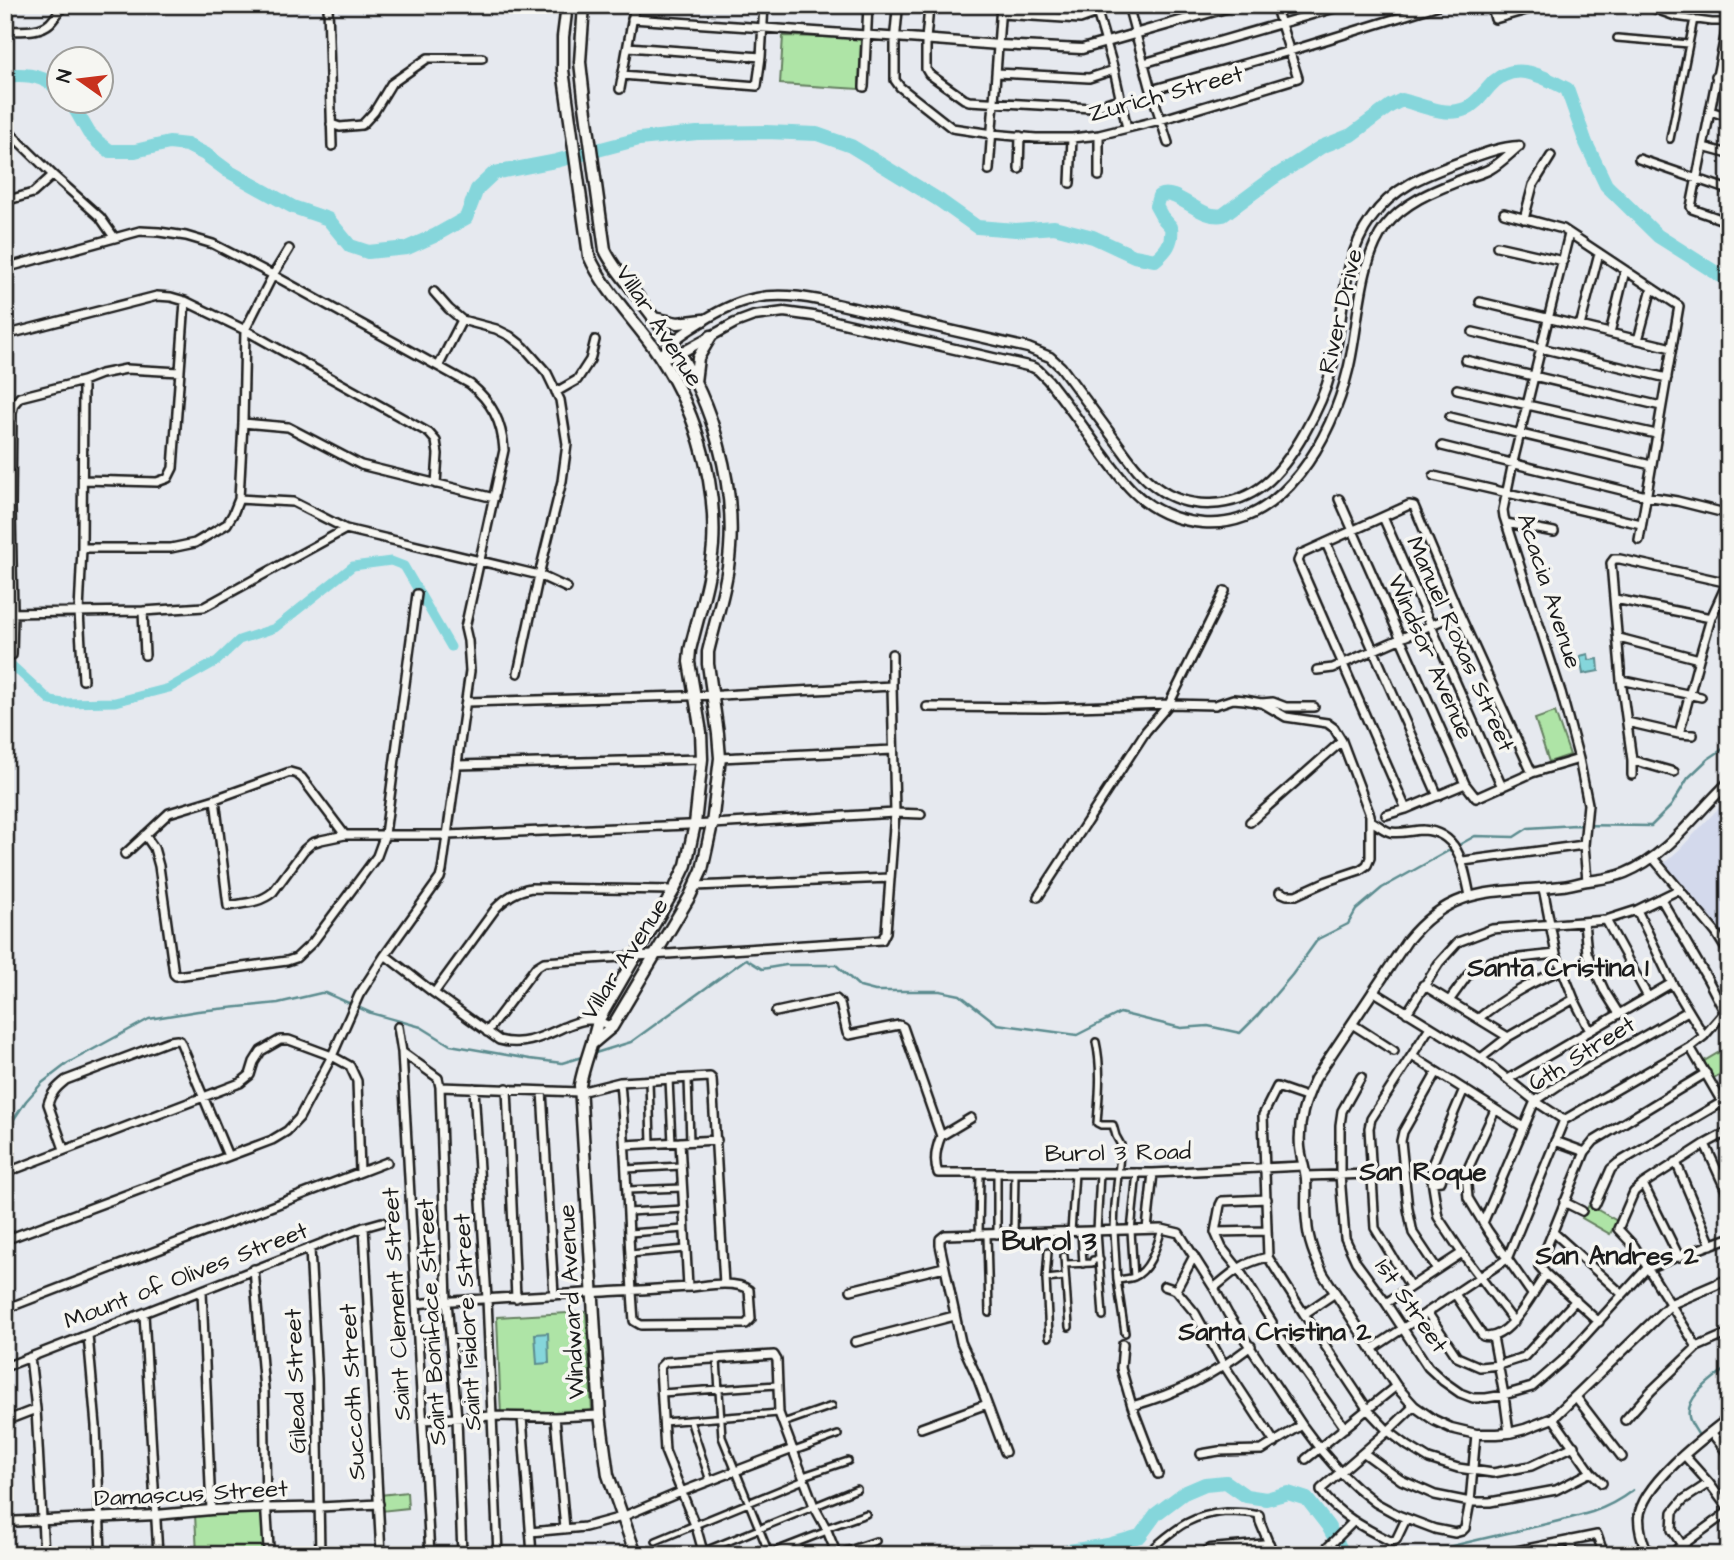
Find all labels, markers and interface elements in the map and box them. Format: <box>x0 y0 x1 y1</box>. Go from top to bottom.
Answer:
north arrow <box>46 46 116 116</box>
street label: Zurich Street <box>1085 57 1247 131</box>
text: N <box>50 67 80 85</box>
street label: River Drive <box>1310 245 1372 377</box>
street label: Villar Avenue <box>607 258 711 394</box>
street label: Acacia Avenue <box>1508 509 1590 673</box>
street label: Manuel Roxas Street <box>1397 531 1523 757</box>
street label: Windsor Avenue <box>1378 569 1482 745</box>
street label: Villar Avenue <box>573 891 677 1027</box>
district label: Santa Cristina 1 <box>1466 950 1649 986</box>
street label: 6th Street <box>1522 1008 1642 1100</box>
street label: Burol 3 Road <box>1045 1135 1191 1171</box>
district label: San Roque <box>1358 1154 1487 1190</box>
street label: Saint Clement Street <box>374 1186 420 1421</box>
street label: Saint Boniface Street <box>409 1197 455 1446</box>
street label: Windward Avenue <box>550 1204 594 1400</box>
street label: Saint Isidore Street <box>445 1212 491 1432</box>
street label: Mount of Olives Street <box>59 1214 313 1338</box>
district label: Burol 3 <box>1001 1222 1097 1261</box>
district label: San Andres 2 <box>1534 1238 1699 1274</box>
street label: 1st Street <box>1366 1252 1456 1360</box>
street label: Succoth Street <box>331 1303 375 1481</box>
street label: Gilead Street <box>276 1308 316 1454</box>
district label: Santa Cristina 2 <box>1178 1314 1372 1350</box>
street label: Damascus Street <box>93 1472 289 1516</box>

